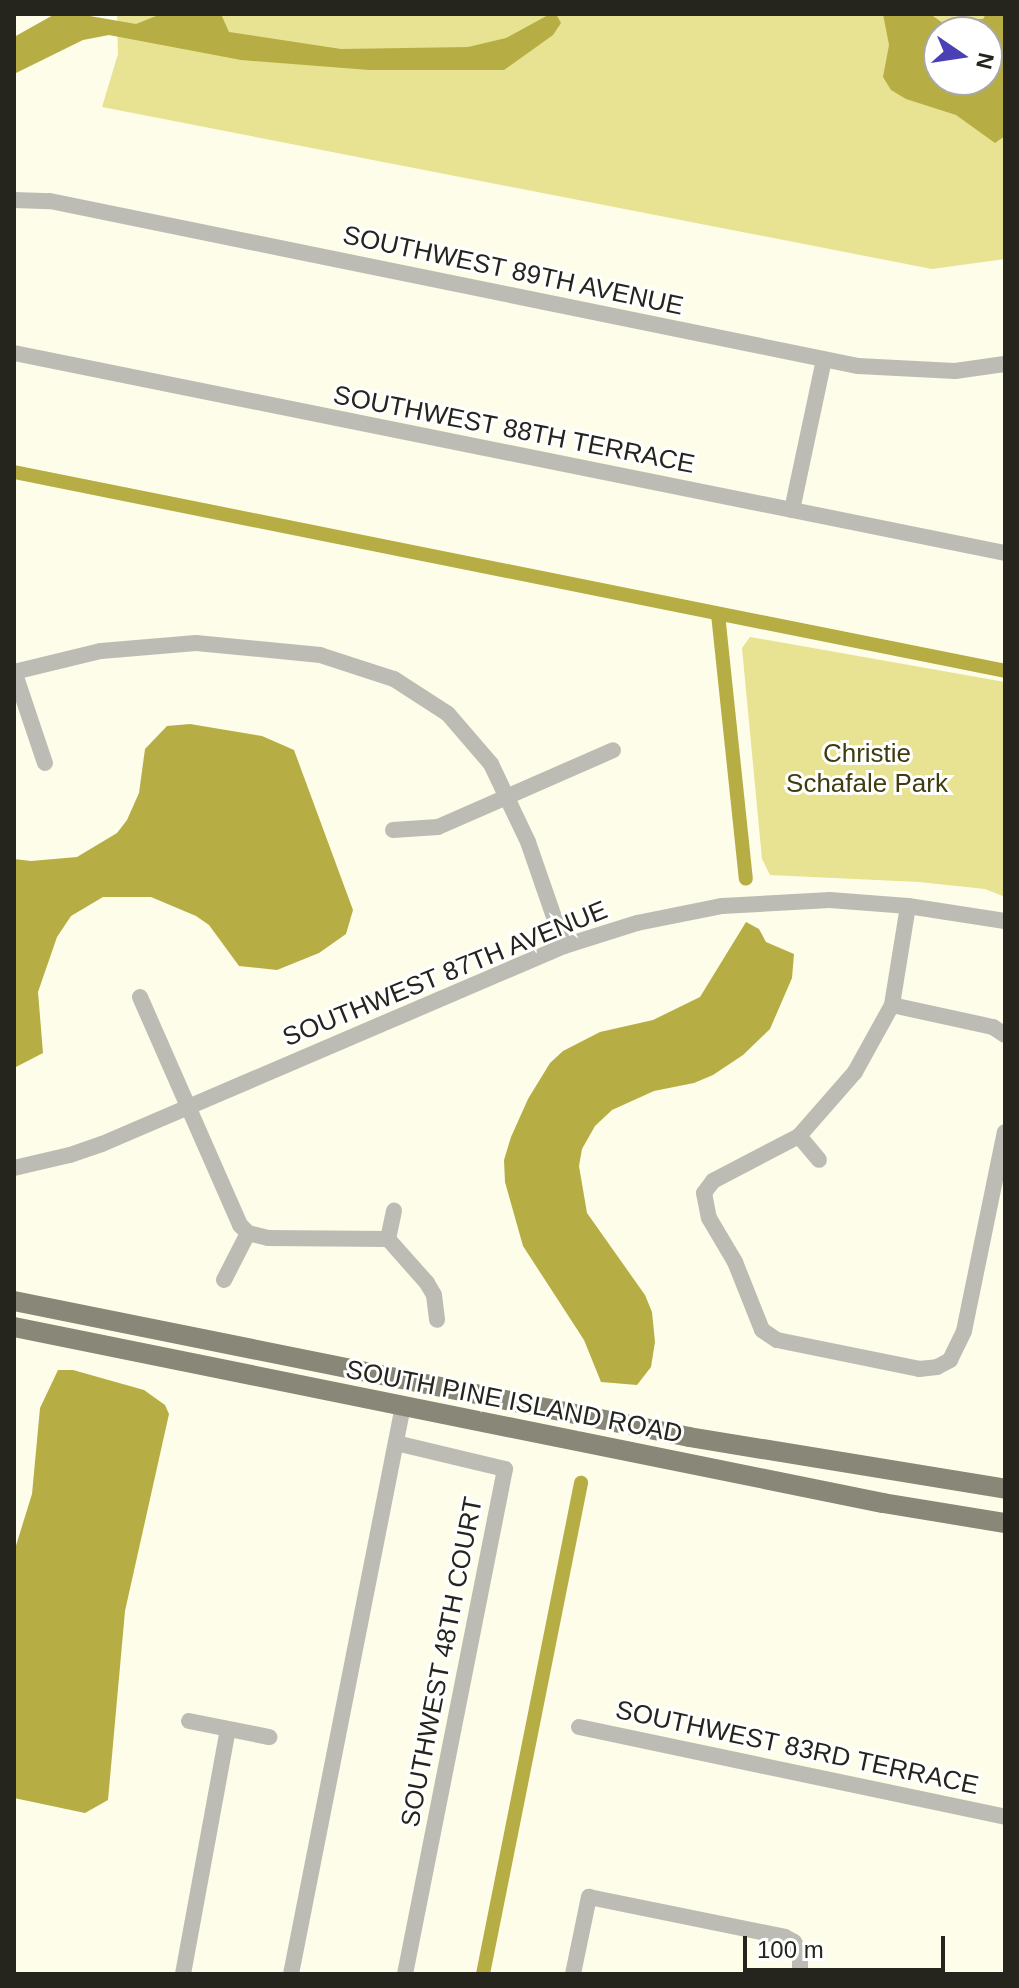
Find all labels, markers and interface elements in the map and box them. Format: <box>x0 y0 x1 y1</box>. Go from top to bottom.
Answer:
north arrow <box>923 16 1003 96</box>
text: N <box>971 51 999 72</box>
street label: SOUTHWEST 89TH AVENUE <box>339 219 687 323</box>
street label: SOUTHWEST 88TH TERRACE <box>330 380 698 480</box>
park label: Christie Schafale Park <box>786 738 948 800</box>
street label: SOUTHWEST 87TH AVENUE <box>277 894 613 1054</box>
street label: SOUTH PINE ISLAND ROAD <box>343 1354 685 1450</box>
street label: SOUTHWEST 48TH COURT <box>395 1494 489 1830</box>
street label: SOUTHWEST 83RD TERRACE <box>612 1694 982 1802</box>
scale bar <box>747 1920 949 1970</box>
text: 100 m <box>757 1936 824 1963</box>

